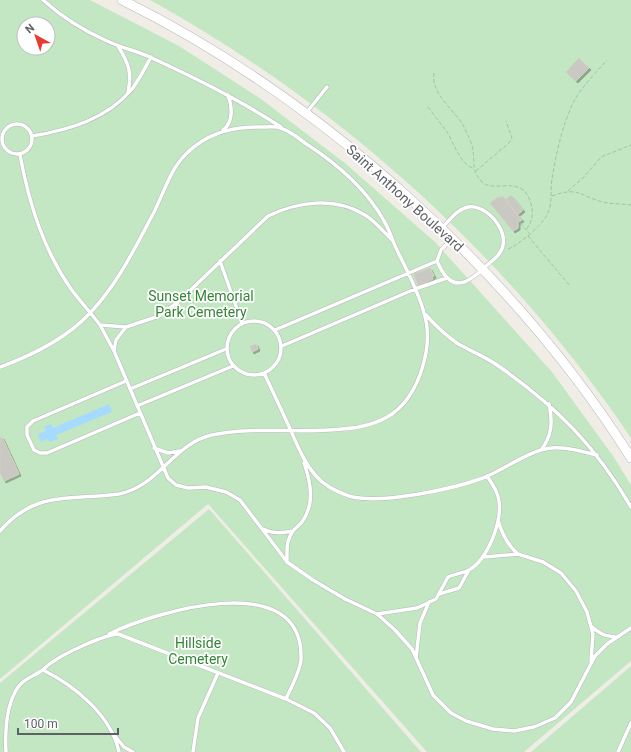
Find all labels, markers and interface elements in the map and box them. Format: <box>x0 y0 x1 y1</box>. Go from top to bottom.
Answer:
north arrow <box>16 16 56 56</box>
text: N <box>23 21 37 36</box>
street label: Saint Anthony Boulevard <box>343 141 467 255</box>
park label: Sunset Memorial Park Cemetery <box>148 288 254 320</box>
park label: Hillside Cemetery <box>168 635 228 667</box>
scale bar <box>18 710 118 736</box>
text: 100 m <box>24 717 58 731</box>

